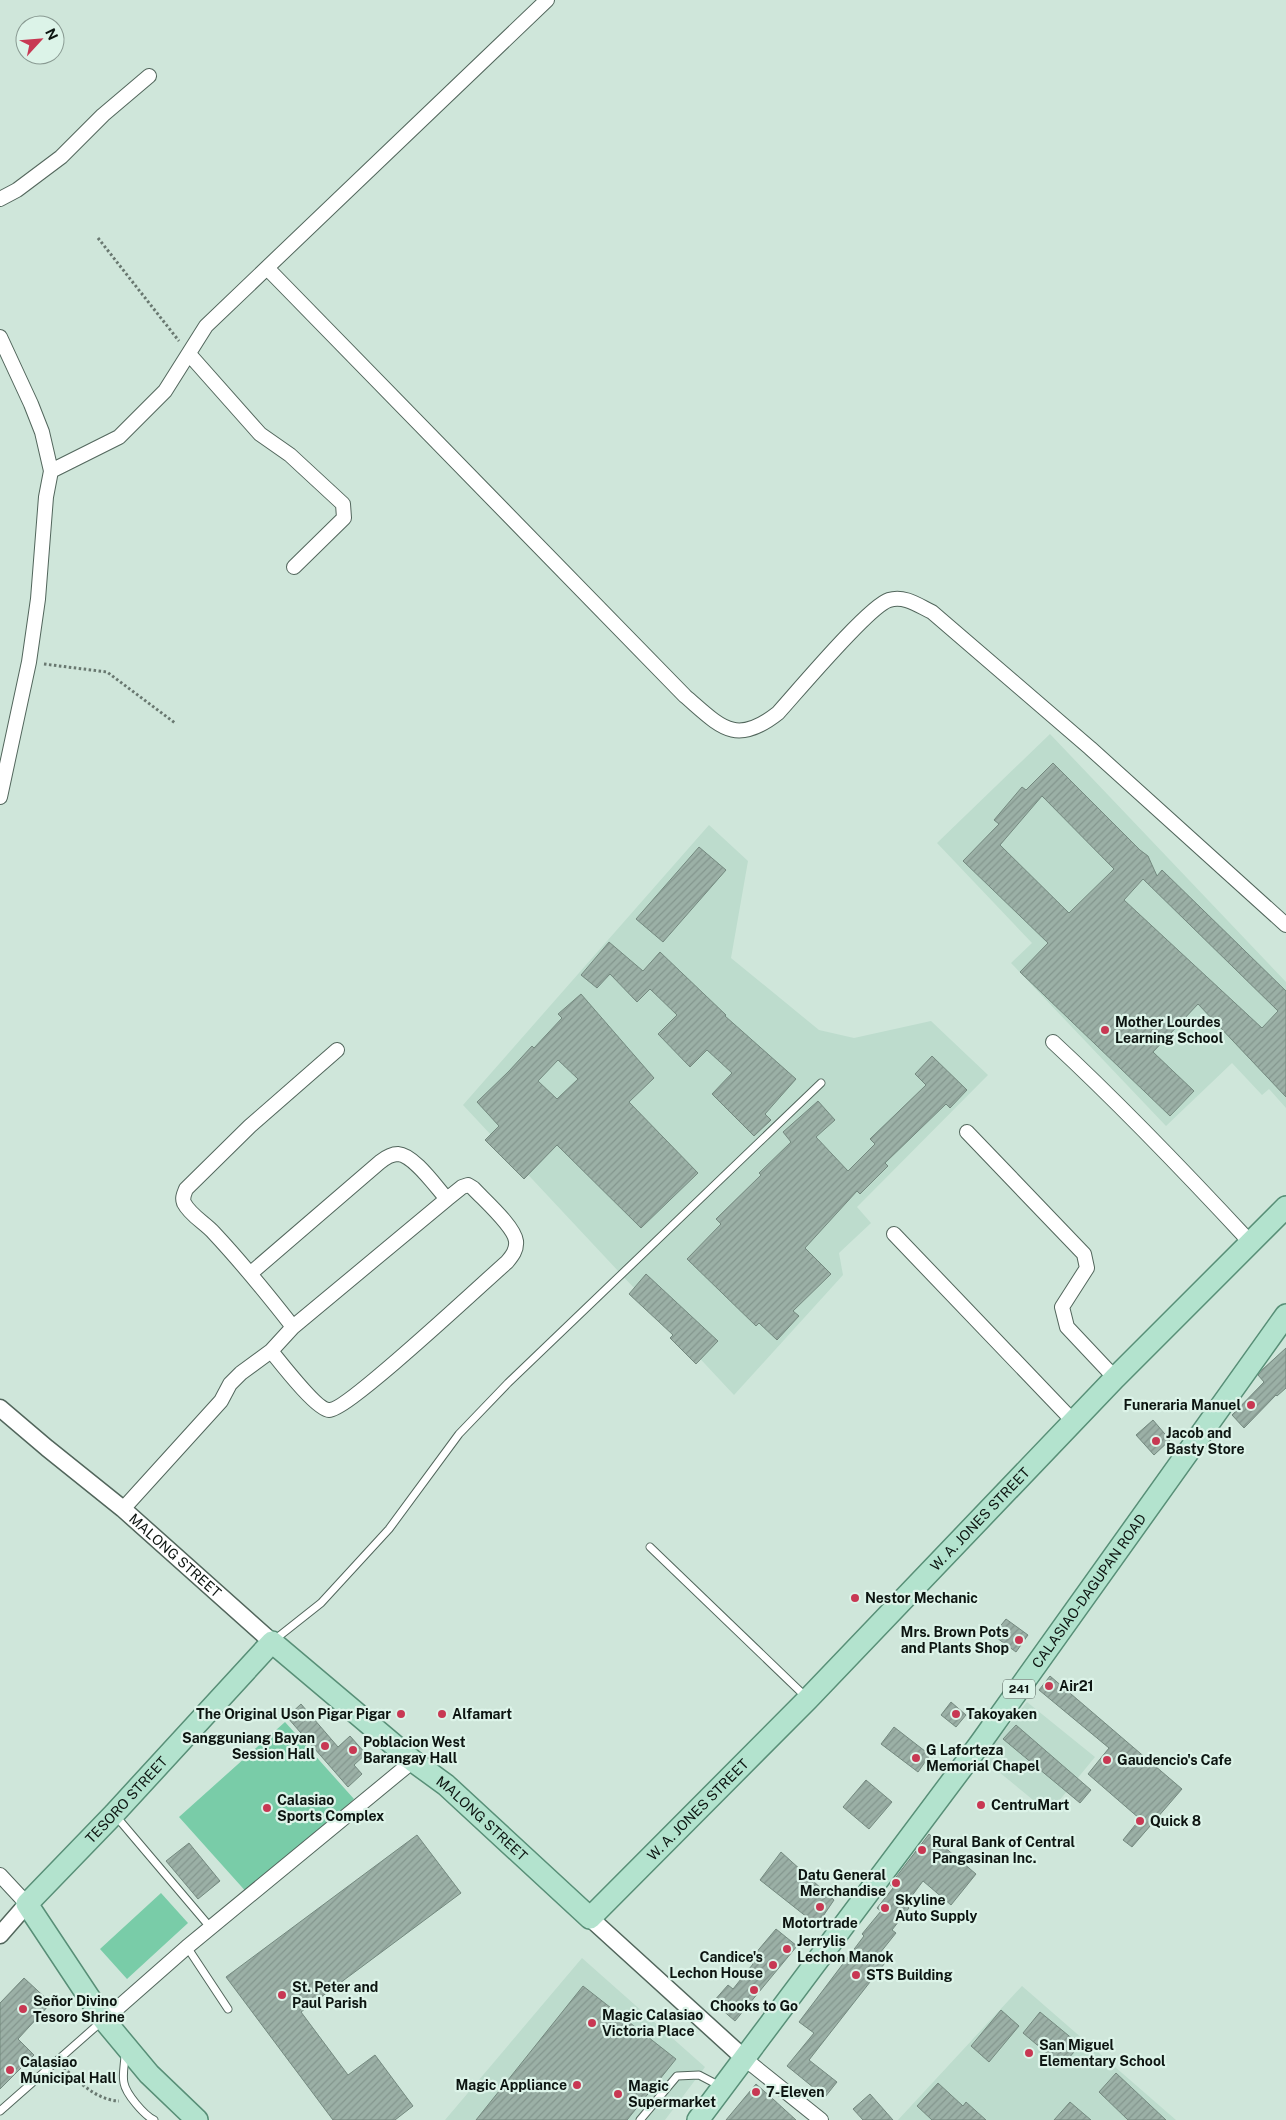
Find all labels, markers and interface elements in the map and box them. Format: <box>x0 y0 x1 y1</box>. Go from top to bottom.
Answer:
north arrow <box>15 15 65 65</box>
text: N <box>42 26 61 43</box>
place label: Mother Lourdes Learning School <box>1115 1014 1224 1046</box>
marker: Mother Lourdes Learning School <box>1099 1024 1111 1036</box>
place label: Funeraria Manuel <box>1124 1397 1241 1413</box>
marker: Funeraria Manuel <box>1245 1399 1257 1411</box>
place label: Jacob and Basty Store <box>1166 1425 1245 1457</box>
marker: Jacob and Basty Store <box>1150 1435 1162 1447</box>
street label: W. A. JONES STREET <box>927 1464 1033 1574</box>
street label: MALONG STREET <box>126 1510 224 1601</box>
street label: CALASIAO-DAGUPAN ROAD <box>1029 1511 1149 1671</box>
place label: Nestor Mechanic <box>865 1590 978 1606</box>
marker: Nestor Mechanic <box>849 1592 861 1604</box>
place label: Mrs. Brown Pots and Plants Shop <box>901 1624 1009 1656</box>
marker: Mrs. Brown Pots and Plants Shop <box>1013 1634 1025 1646</box>
place label: Air21 <box>1059 1678 1094 1694</box>
road number: 241 <box>1003 1680 1035 1698</box>
marker: Air21 <box>1043 1680 1055 1692</box>
place label: The Original Uson Pigar Pigar <box>196 1706 391 1722</box>
place label: Alfamart <box>452 1706 512 1722</box>
place label: Takoyaken <box>966 1706 1037 1722</box>
marker: The Original Uson Pigar Pigar <box>395 1708 407 1720</box>
marker: Alfamart <box>436 1708 448 1720</box>
marker: Takoyaken <box>950 1708 962 1720</box>
place label: Sangguniang Bayan Session Hall <box>182 1730 315 1762</box>
place label: Poblacion West Barangay Hall <box>363 1734 466 1766</box>
marker: Sangguniang Bayan Session Hall <box>319 1740 331 1752</box>
place label: G Laforteza Memorial Chapel <box>926 1742 1040 1774</box>
marker: Poblacion West Barangay Hall <box>347 1744 359 1756</box>
marker: G Laforteza Memorial Chapel <box>910 1752 922 1764</box>
place label: Gaudencio's Cafe <box>1117 1752 1232 1768</box>
street label: TESORO STREET <box>82 1753 171 1846</box>
marker: Gaudencio's Cafe <box>1101 1754 1113 1766</box>
street label: W. A. JONES STREET <box>644 1756 752 1864</box>
street label: MALONG STREET <box>433 1773 531 1864</box>
place label: Calasiao Sports Complex <box>277 1792 384 1824</box>
place label: CentruMart <box>991 1797 1070 1813</box>
marker: CentruMart <box>975 1799 987 1811</box>
marker: Calasiao Sports Complex <box>261 1802 273 1814</box>
place label: Quick 8 <box>1150 1813 1201 1829</box>
marker: Quick 8 <box>1134 1815 1146 1827</box>
place label: Rural Bank of Central Pangasinan Inc. <box>932 1834 1075 1866</box>
marker: Rural Bank of Central Pangasinan Inc. <box>916 1844 928 1856</box>
place label: Datu General Merchandise <box>798 1867 886 1899</box>
marker: Datu General Merchandise <box>890 1877 902 1889</box>
place label: Skyline Auto Supply <box>895 1892 977 1924</box>
marker: Motortrade <box>814 1901 826 1913</box>
marker: Skyline Auto Supply <box>879 1902 891 1914</box>
place label: Motortrade <box>782 1915 858 1931</box>
place label: Jerrylis Lechon Manok <box>797 1933 894 1965</box>
marker: Jerrylis Lechon Manok <box>781 1943 793 1955</box>
place label: Candice's Lechon House <box>669 1949 763 1981</box>
marker: Candice's Lechon House <box>767 1959 779 1971</box>
place label: STS Building <box>866 1967 953 1983</box>
marker: STS Building <box>850 1969 862 1981</box>
place label: St. Peter and Paul Parish <box>292 1979 378 2011</box>
marker: Chooks to Go <box>748 1984 760 1996</box>
marker: St. Peter and Paul Parish <box>276 1989 288 2001</box>
place label: Señor Divino Tesoro Shrine <box>33 1993 125 2025</box>
place label: Chooks to Go <box>710 1998 798 2014</box>
marker: Señor Divino Tesoro Shrine <box>17 2003 29 2015</box>
place label: Magic Calasiao Victoria Place <box>602 2007 703 2039</box>
marker: Magic Calasiao Victoria Place <box>586 2017 598 2029</box>
place label: San Miguel Elementary School <box>1039 2037 1166 2069</box>
marker: San Miguel Elementary School <box>1023 2047 1035 2059</box>
place label: Calasiao Municipal Hall <box>20 2054 117 2086</box>
marker: Calasiao Municipal Hall <box>4 2064 16 2076</box>
place label: Magic Appliance <box>456 2077 567 2093</box>
place label: Magic Supermarket <box>628 2078 716 2110</box>
marker: Magic Appliance <box>571 2079 583 2091</box>
place label: 7-Eleven <box>766 2084 825 2100</box>
marker: 7-Eleven <box>750 2086 762 2098</box>
marker: Magic Supermarket <box>612 2088 624 2100</box>

